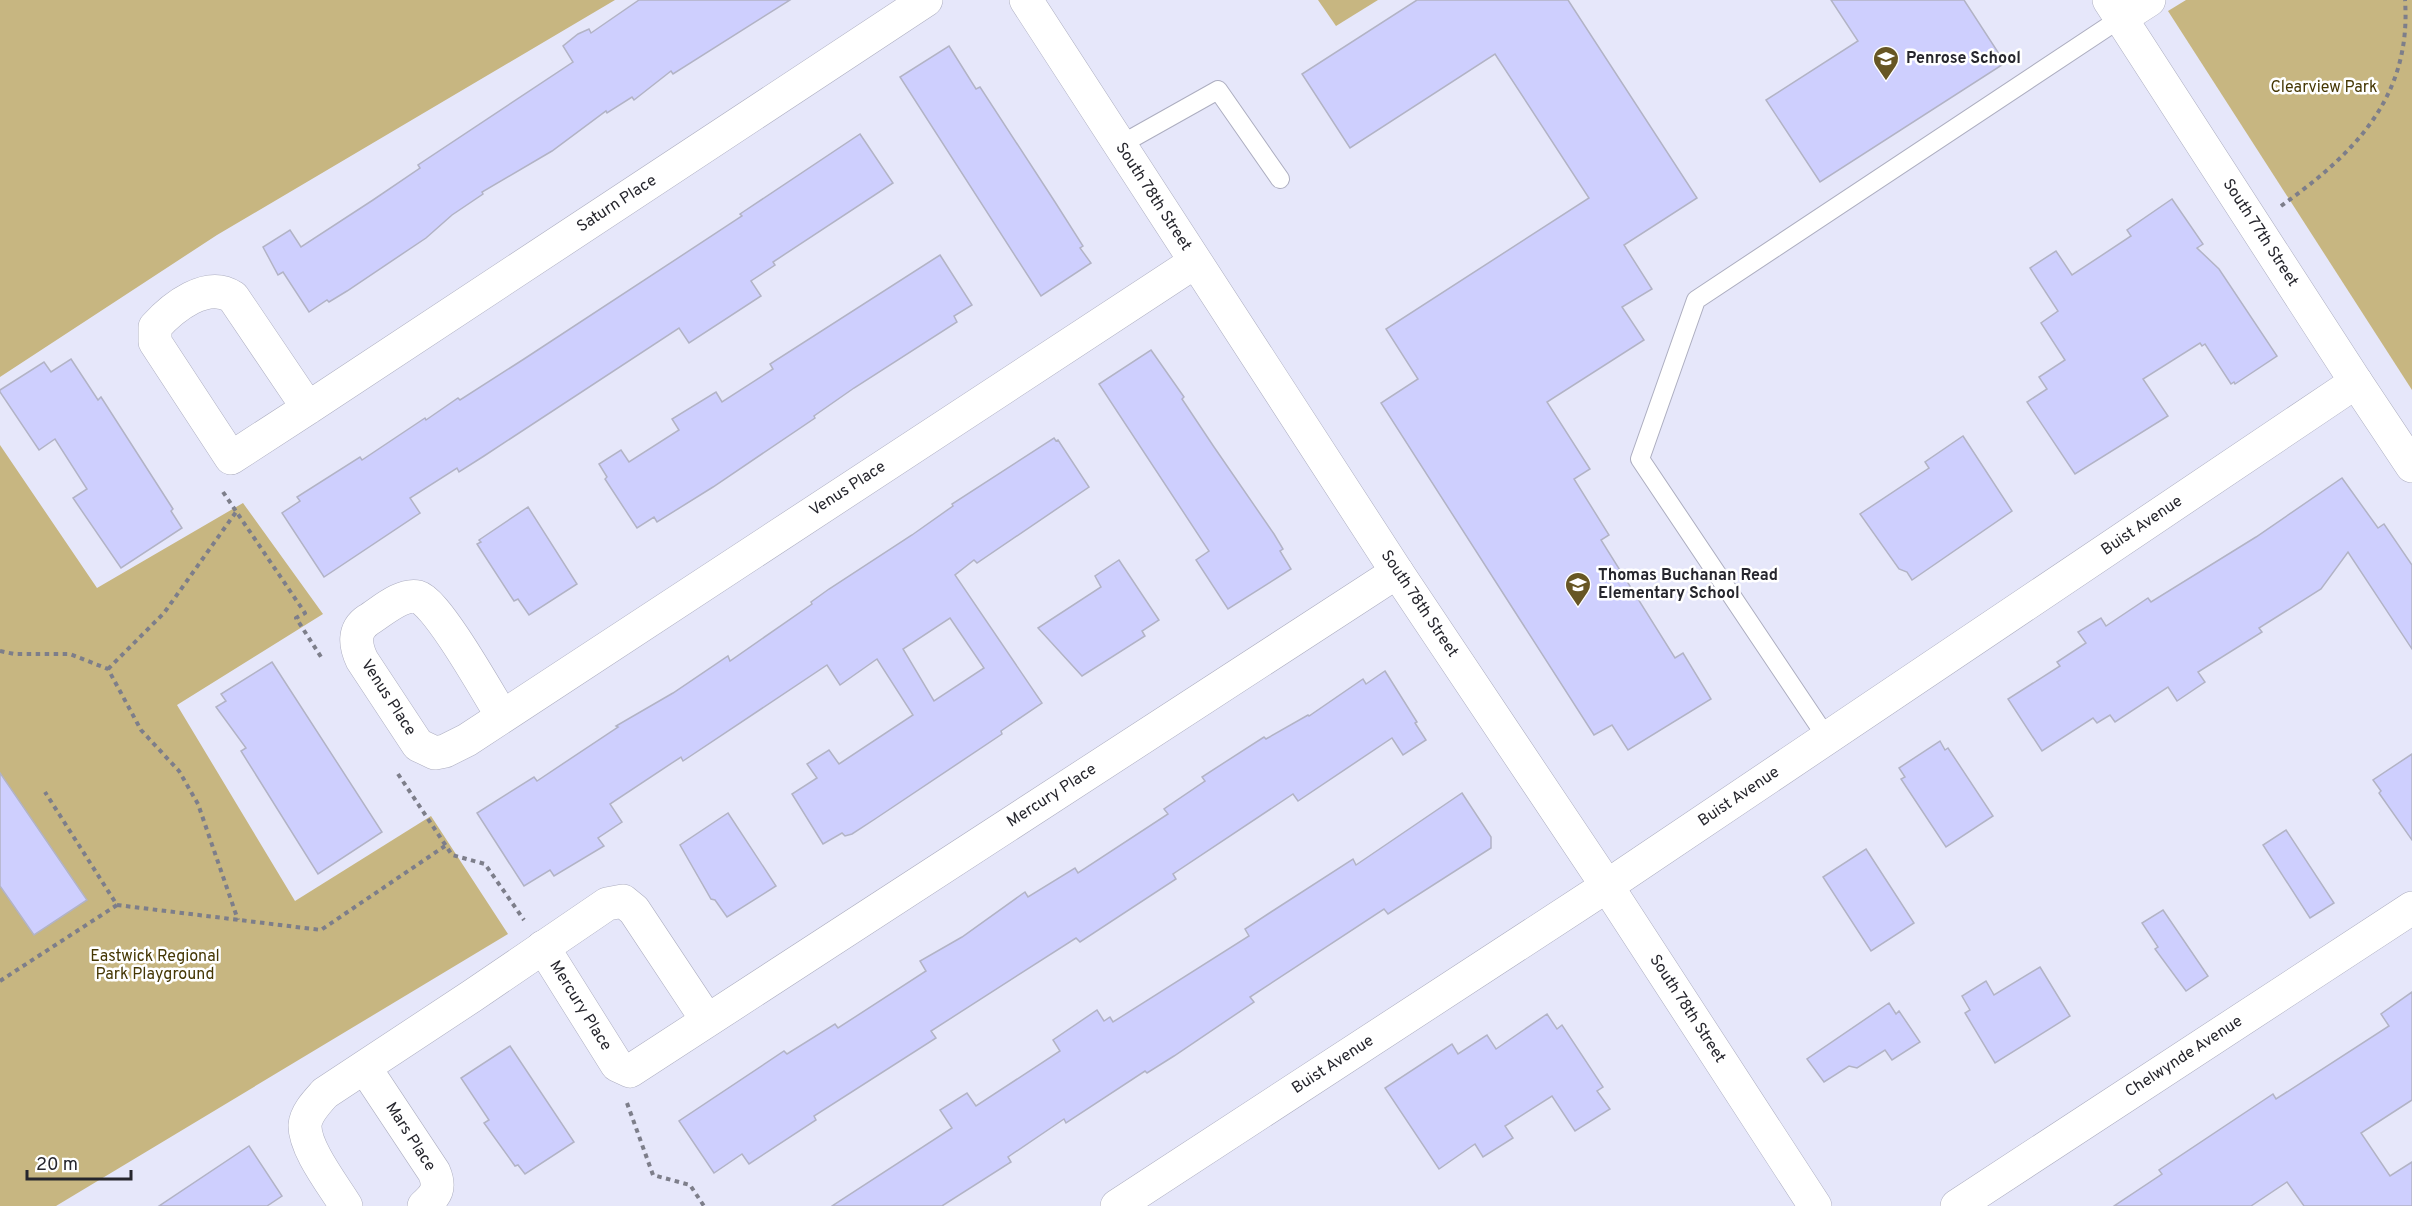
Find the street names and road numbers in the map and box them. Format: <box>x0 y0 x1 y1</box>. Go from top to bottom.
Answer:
street label: South 78th Street <box>1111 139 1195 255</box>
street label: Saturn Place <box>573 171 661 237</box>
street label: South 77th Street <box>2218 175 2302 291</box>
street label: Venus Place <box>806 457 890 521</box>
street label: Buist Avenue <box>2098 492 2186 560</box>
street label: South 78th Street <box>1376 547 1462 661</box>
street label: Venus Place <box>356 656 420 740</box>
street label: Mercury Place <box>1003 760 1101 832</box>
street label: Buist Avenue <box>1695 763 1783 831</box>
street label: South 78th Street <box>1645 951 1729 1067</box>
street label: Mercury Place <box>544 957 616 1055</box>
street label: Chelwynde Avenue <box>2122 1012 2246 1102</box>
street label: Buist Avenue <box>1288 1031 1378 1099</box>
street label: Mars Place <box>380 1099 440 1175</box>

